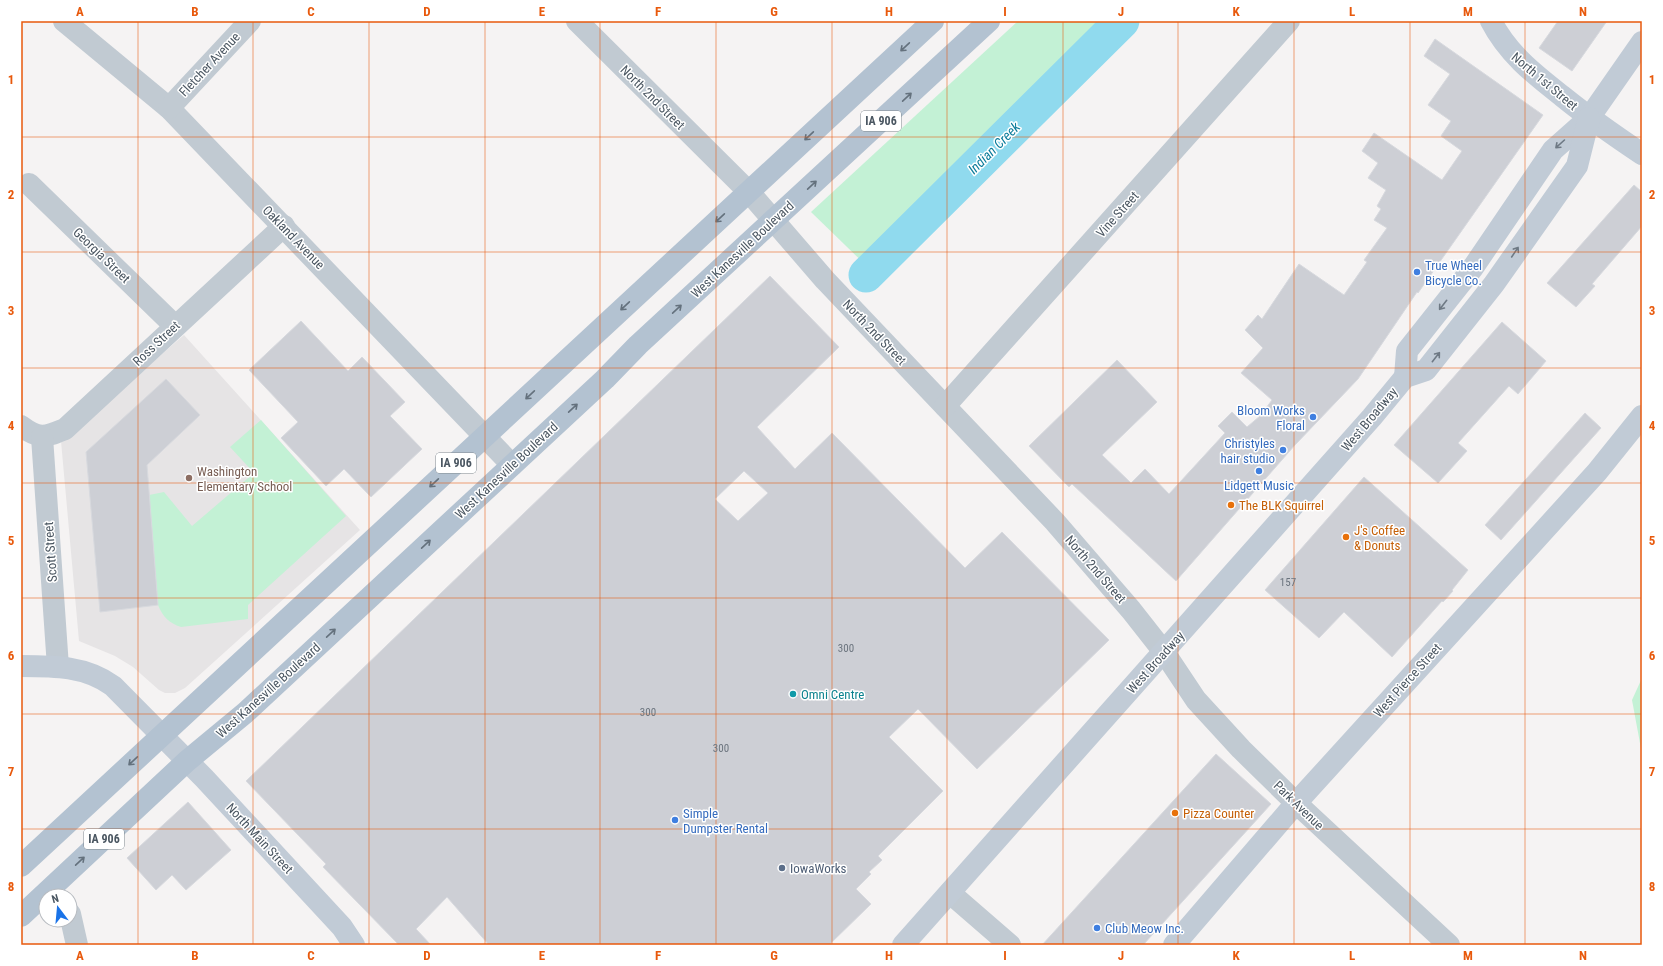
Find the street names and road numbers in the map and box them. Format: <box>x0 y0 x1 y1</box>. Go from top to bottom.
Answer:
street label: Fletcher Avenue <box>176 29 243 99</box>
street label: North 1st Street <box>1509 49 1581 113</box>
street label: North 2nd Street <box>617 62 688 133</box>
road number: IA 906 <box>861 111 901 131</box>
street label: Vine Street <box>1093 188 1142 240</box>
street label: West Kanesville Boulevard <box>688 198 797 301</box>
street label: Oakland Avenue <box>260 203 328 272</box>
street label: Georgia Street <box>70 225 133 286</box>
street label: North 2nd Street <box>840 297 910 368</box>
street label: Ross Street <box>130 318 183 369</box>
street label: West Broadway <box>1338 384 1401 454</box>
street label: West Kanesville Boulevard <box>452 419 561 522</box>
road number: IA 906 <box>436 453 476 473</box>
street label: Scott Street <box>41 521 60 583</box>
street label: North 2nd Street <box>1062 532 1129 606</box>
street label: West Broadway <box>1123 628 1188 697</box>
street label: West Kanesville Boulevard <box>213 640 323 741</box>
street label: West Pierce Street <box>1370 640 1445 720</box>
street label: Park Avenue <box>1271 778 1327 833</box>
street label: North Main Street <box>223 800 296 877</box>
road number: IA 906 <box>84 829 124 849</box>

